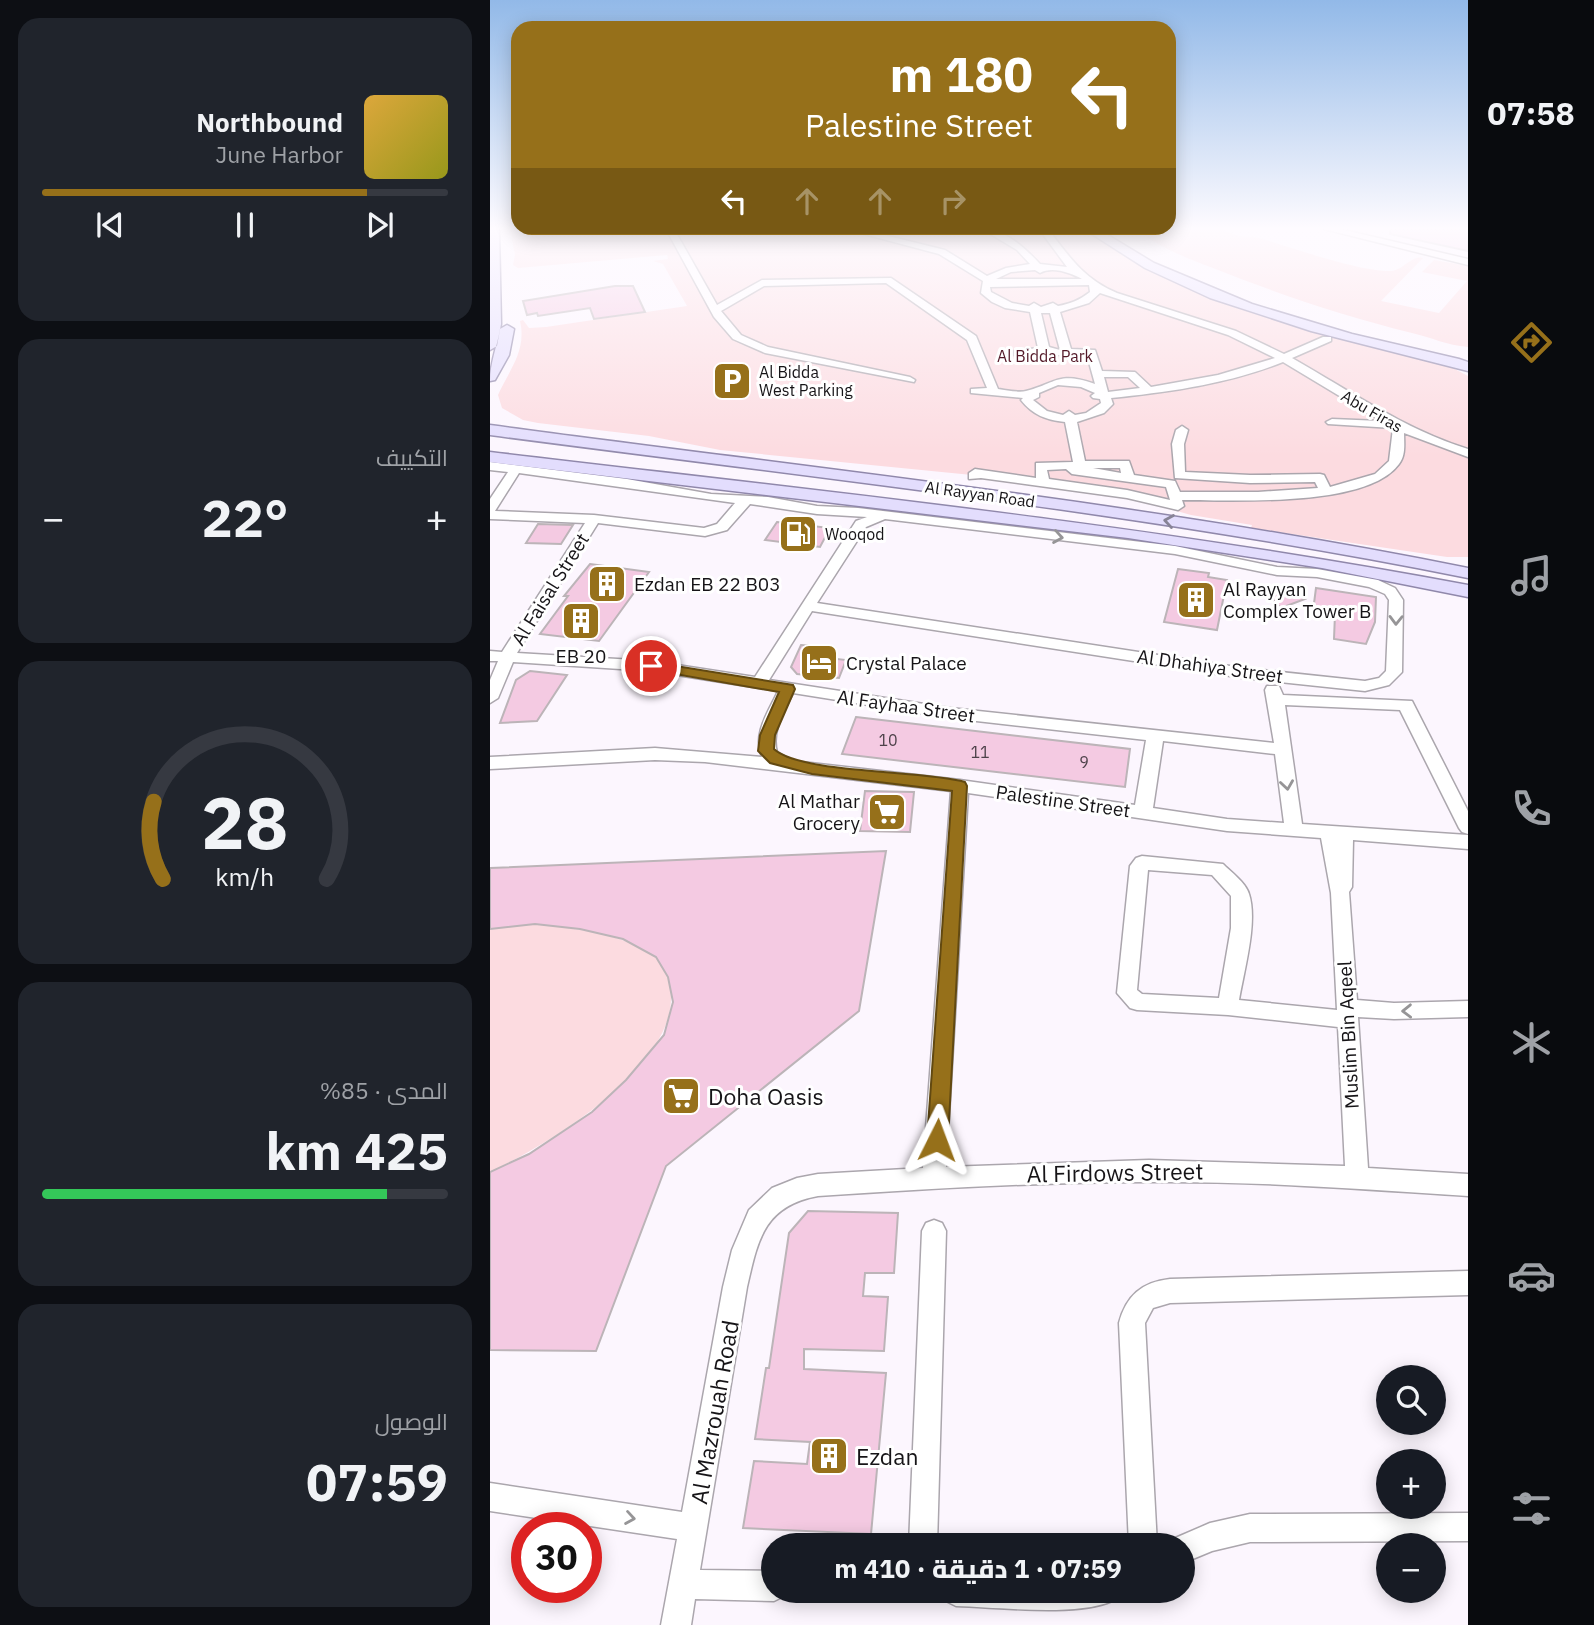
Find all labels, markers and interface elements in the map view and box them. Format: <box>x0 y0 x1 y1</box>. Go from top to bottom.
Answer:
text: 180 m <box>889 42 1033 105</box>
icon: left <box>1057 49 1148 140</box>
text: 07:58 <box>1487 92 1575 134</box>
text: Palestine Street <box>805 104 1033 146</box>
text: Northbound <box>196 105 343 139</box>
text: June Harbor <box>215 139 343 169</box>
icon: left <box>715 182 753 220</box>
icon: ahead <box>788 182 826 220</box>
icon: ahead <box>861 182 899 220</box>
icon: right <box>934 182 972 220</box>
icon: previous <box>91 206 129 244</box>
icon: pause <box>226 206 264 244</box>
icon: next <box>361 206 399 244</box>
icon: directions <box>1507 318 1556 367</box>
park label: Al Bidda Park <box>997 346 1094 366</box>
parking icon: Al Bidda West Parking <box>711 360 753 402</box>
place label: Al Bidda West Parking <box>759 362 853 400</box>
street label: Abu Firas <box>1338 385 1406 437</box>
text: التكييف <box>376 442 448 472</box>
street label: Al Rayyan Road <box>924 476 1036 512</box>
text: 22° <box>202 484 288 551</box>
text: − <box>42 493 65 542</box>
text: + <box>425 493 448 542</box>
fuel station icon: Wooqod <box>777 513 819 555</box>
one-way arrow <box>1163 514 1175 529</box>
place label: Wooqod <box>825 524 884 544</box>
street label: Al Faisal Street <box>506 528 594 650</box>
one-way arrow <box>1052 529 1064 544</box>
icon: music <box>1507 551 1556 600</box>
building icon: Ezdan EB 22 B03 <box>586 563 628 605</box>
place label: Ezdan EB 22 B03 <box>634 572 781 596</box>
place label: Al Rayyan Complex Tower B <box>1223 577 1372 623</box>
building icon: Al Rayyan Complex Tower B <box>1175 579 1217 621</box>
building icon: EB 20 <box>560 600 602 642</box>
one-way arrow <box>1388 615 1404 626</box>
pin <box>621 636 681 696</box>
hotel icon: Crystal Palace <box>798 642 840 684</box>
place label: EB 20 <box>556 644 606 668</box>
street label: Al Dhahiya Street <box>1136 644 1284 688</box>
icon: arrive <box>632 647 670 685</box>
place label: Crystal Palace <box>846 651 967 675</box>
street label: Al Fayhaa Street <box>836 684 976 728</box>
house number: 10 <box>878 730 898 750</box>
house number: 11 <box>970 742 990 762</box>
house number: 9 <box>1079 752 1089 772</box>
text: 28 <box>201 774 289 869</box>
street label: Palestine Street <box>994 780 1132 822</box>
one-way arrow <box>1279 780 1294 791</box>
icon: phone <box>1507 784 1556 833</box>
place label: Al Mathar Grocery <box>778 789 861 835</box>
supermarket icon: Al Mathar Grocery <box>866 791 908 833</box>
text: km/h <box>216 859 274 892</box>
street label: Muslim Bin Aqeel <box>1332 960 1364 1110</box>
one-way arrow <box>1402 1003 1413 1018</box>
icon: climate <box>1507 1018 1556 1067</box>
text: المدى · 85% <box>320 1075 448 1105</box>
supermarket icon: Doha Oasis <box>660 1075 702 1117</box>
place label: Doha Oasis <box>708 1081 824 1111</box>
position arrow <box>900 1103 974 1177</box>
text: 425 km <box>266 1117 448 1184</box>
street label: Al Firdows Street <box>1026 1155 1204 1189</box>
icon: car <box>1507 1251 1556 1300</box>
street label: Al Mazrouah Road <box>683 1318 745 1506</box>
map controls <box>1376 1365 1446 1603</box>
button: search <box>1376 1365 1446 1435</box>
text: الوصول <box>375 1406 448 1436</box>
building icon: Ezdan <box>808 1435 850 1477</box>
place label: Ezdan <box>856 1441 919 1471</box>
text: 07:59 <box>306 1448 448 1515</box>
button: + <box>1376 1449 1446 1519</box>
icon: filters <box>1507 1484 1556 1533</box>
one-way arrow <box>624 1511 636 1526</box>
speed limit sign: 30 <box>511 1512 602 1603</box>
button: − <box>1376 1533 1446 1603</box>
text: 07:59 · 1 دقيقة · 410 m <box>834 1551 1122 1585</box>

